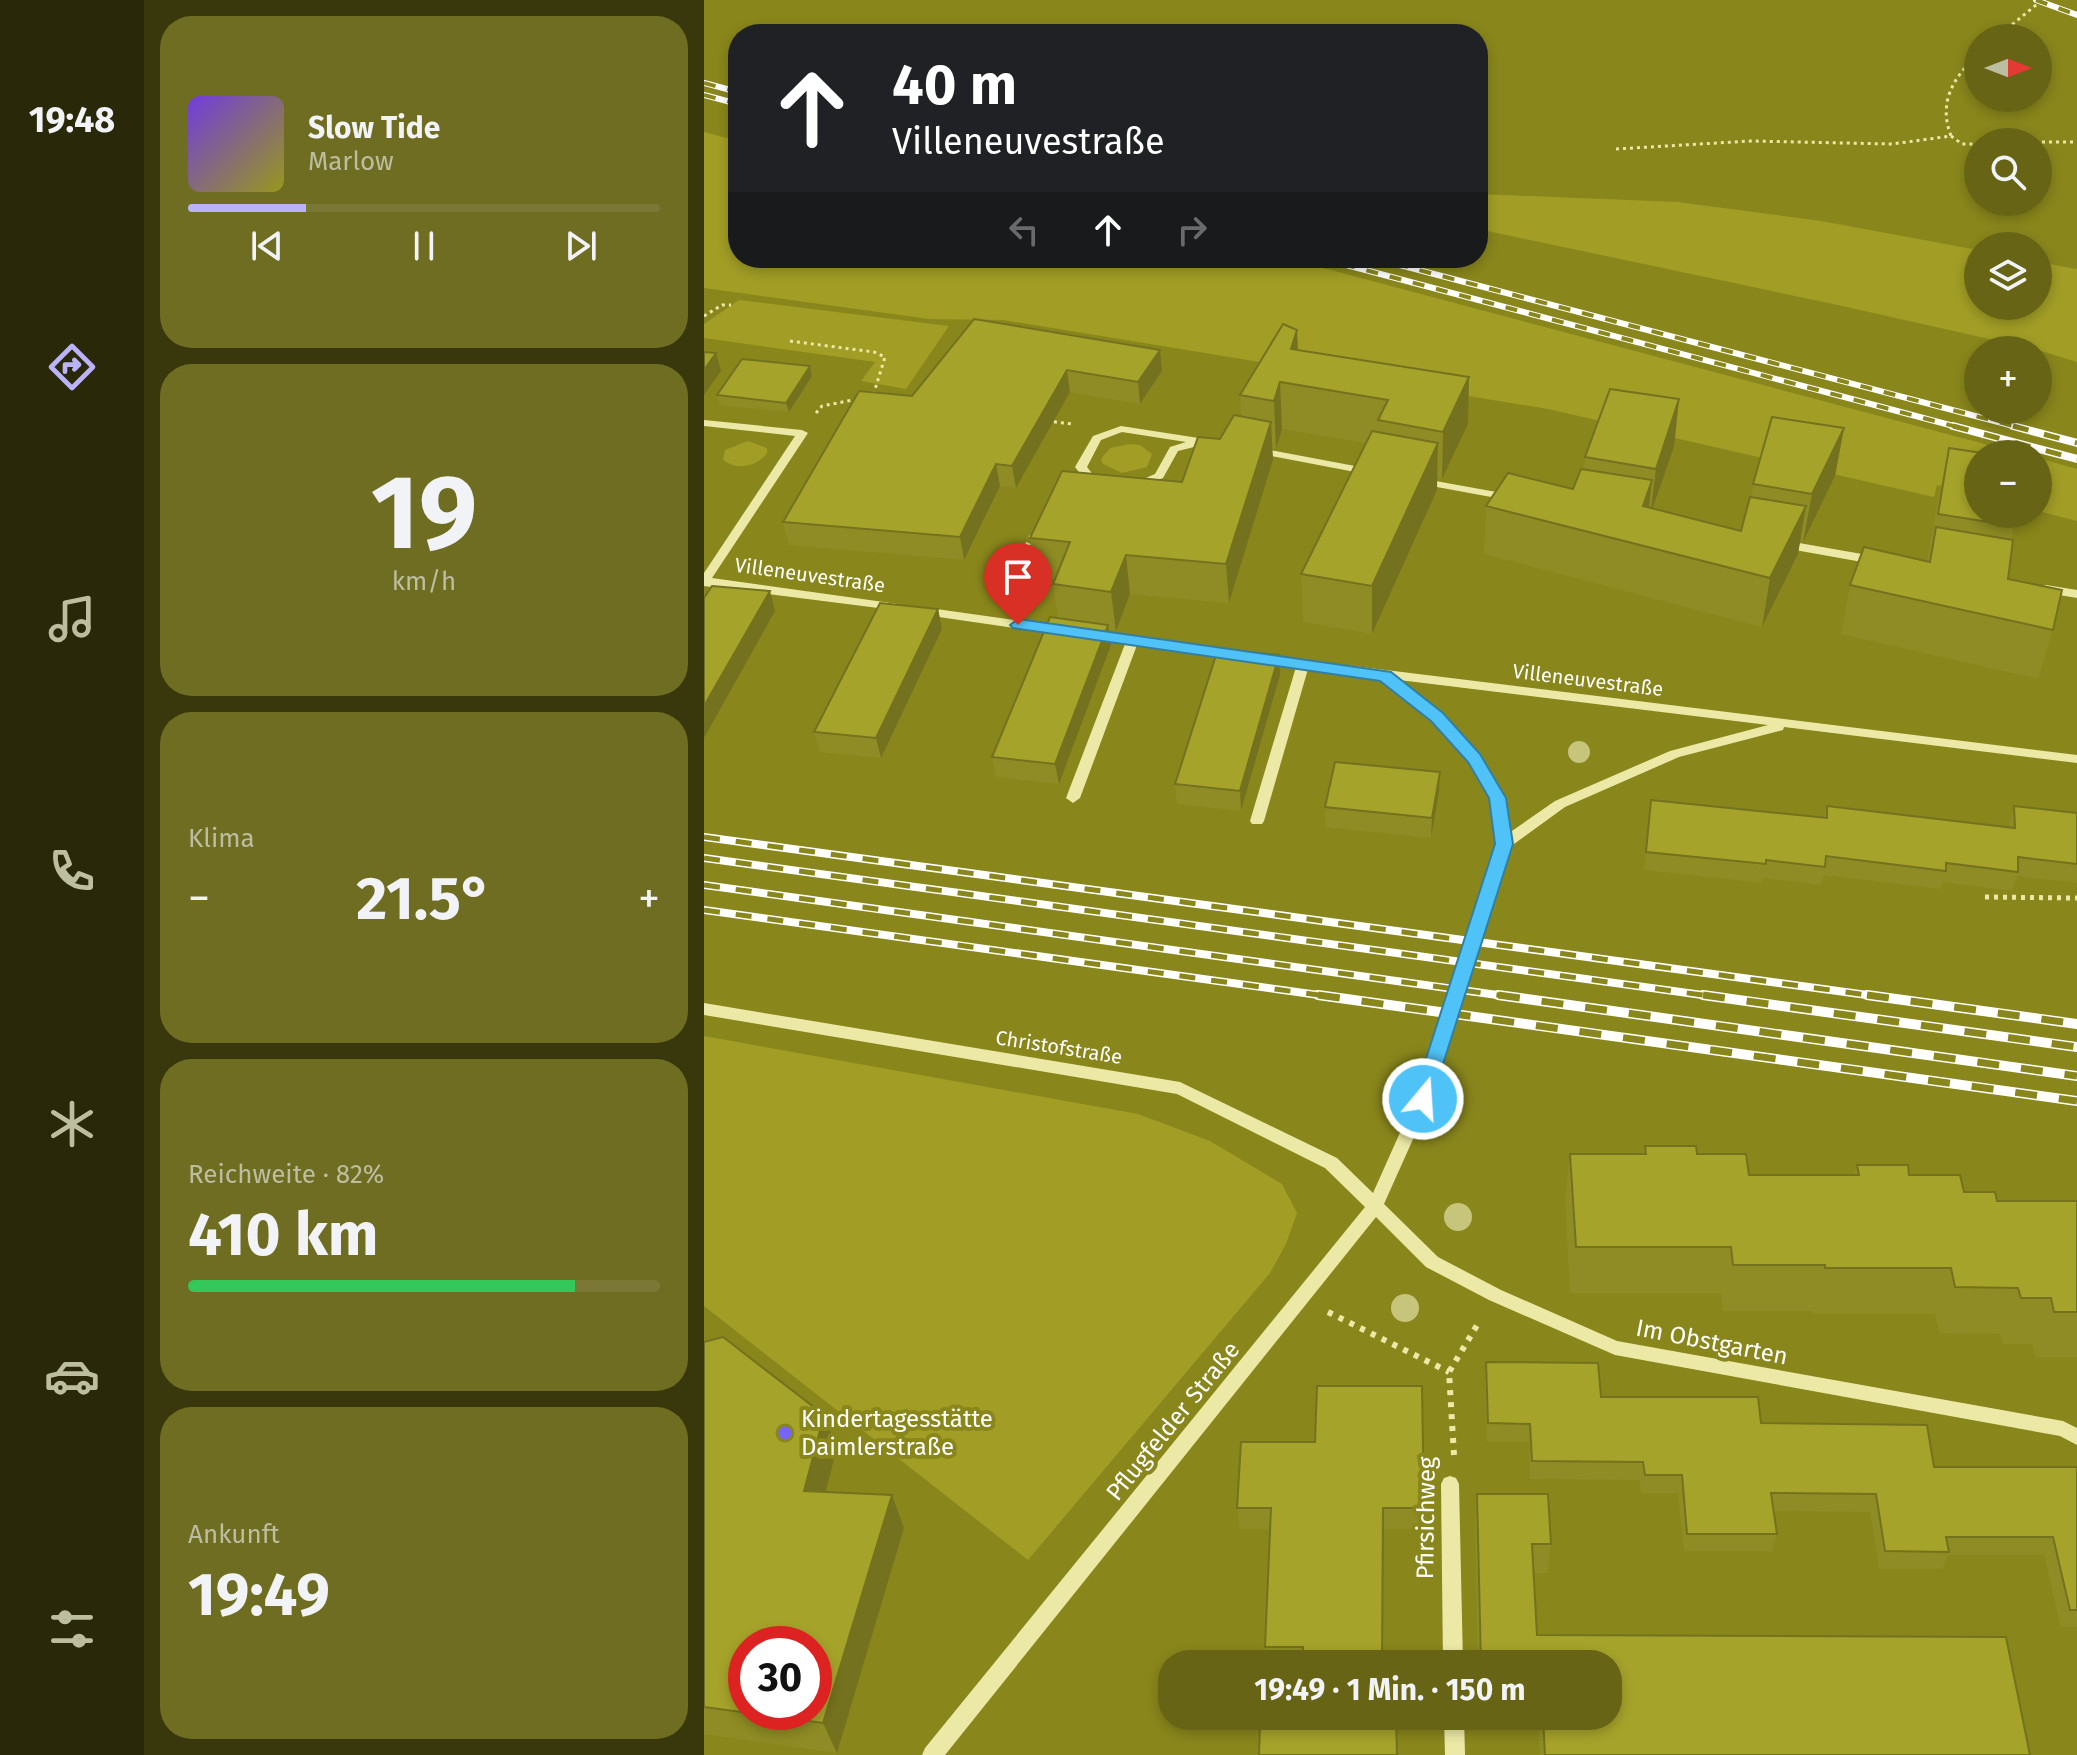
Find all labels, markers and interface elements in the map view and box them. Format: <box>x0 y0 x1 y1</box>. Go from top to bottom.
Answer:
north arrow <box>1964 24 2052 112</box>
map controls <box>1964 24 2052 528</box>
text: 40 m <box>892 52 1017 119</box>
icon: ahead <box>760 56 864 160</box>
text: 19:48 <box>29 98 115 142</box>
text: Slow Tide <box>308 110 440 146</box>
text: Villeneuvestraße <box>892 120 1165 164</box>
button: search <box>1964 128 2052 216</box>
text: Marlow <box>308 146 394 177</box>
icon: left <box>1002 208 1046 252</box>
icon: ahead <box>1086 208 1130 252</box>
icon: right <box>1170 208 1214 252</box>
icon: previous <box>245 224 289 268</box>
icon: pause <box>402 224 446 268</box>
icon: next <box>559 224 603 268</box>
button: layers <box>1964 232 2052 320</box>
button: + <box>1964 336 2052 424</box>
icon: directions <box>44 339 100 395</box>
button: − <box>1964 440 2052 528</box>
text: 19 <box>371 451 477 576</box>
pin <box>984 543 1052 625</box>
street label: Villeneuvestraße <box>733 553 887 597</box>
icon: arrive <box>996 555 1040 599</box>
text: km/h <box>392 566 456 597</box>
icon: music <box>44 591 100 647</box>
street label: Villeneuvestraße <box>1511 659 1665 701</box>
text: Klima <box>188 823 255 854</box>
icon: phone <box>44 843 100 899</box>
text: 21.5° <box>356 863 492 935</box>
text: − <box>188 872 210 925</box>
text: + <box>638 872 660 925</box>
street label: Christofstraße <box>994 1025 1124 1069</box>
position arrow <box>1381 1057 1465 1141</box>
icon: climate <box>44 1096 100 1152</box>
text: Reichweite · 82% <box>188 1159 384 1190</box>
text: 410 km <box>188 1199 379 1271</box>
street label: Im Obstgarten <box>1634 1314 1790 1370</box>
street label: Pflugfelder Straße <box>1100 1336 1246 1506</box>
icon: car <box>44 1348 100 1404</box>
place label: Kindertagesstätte Daimlerstraße <box>801 1405 993 1461</box>
marker: Kindertagesstätte Daimlerstraße <box>776 1424 794 1442</box>
street label: Pfirsichweg <box>1411 1456 1441 1580</box>
text: Ankunft <box>188 1519 280 1550</box>
text: 19:49 <box>188 1559 330 1631</box>
icon: filters <box>44 1601 100 1657</box>
speed limit sign: 30 <box>728 1626 832 1730</box>
text: 19:49 · 1 Min. · 150 m <box>1254 1672 1526 1708</box>

